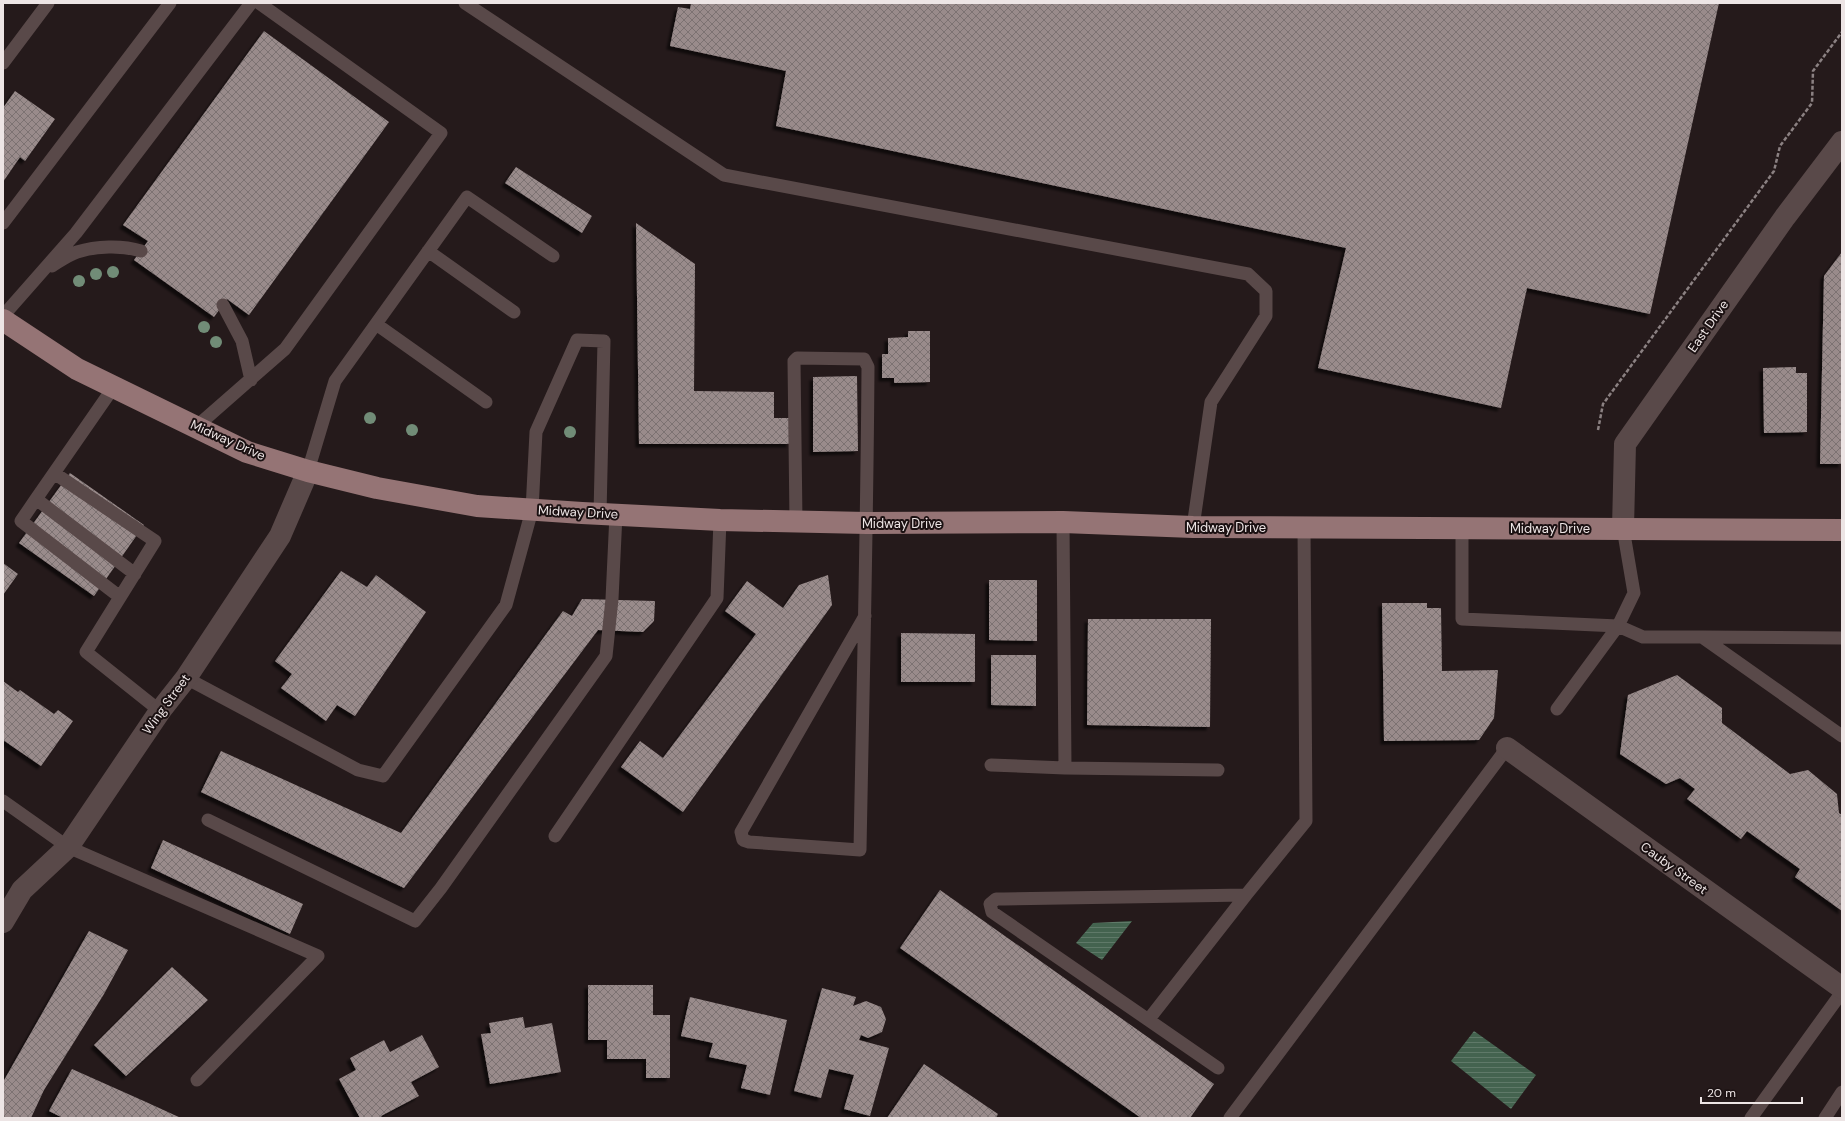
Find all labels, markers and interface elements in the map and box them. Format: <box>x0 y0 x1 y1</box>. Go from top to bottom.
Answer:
street label: East Drive <box>1684 297 1732 355</box>
street label: Midway Drive <box>188 416 268 464</box>
street label: Midway Drive <box>537 501 619 523</box>
street label: Midway Drive <box>862 515 942 532</box>
street label: Midway Drive <box>1186 519 1266 536</box>
street label: Midway Drive <box>1510 520 1590 537</box>
street label: Wing Street <box>138 670 194 738</box>
street label: Cauby Street <box>1637 838 1711 898</box>
scale bar <box>1701 1079 1802 1105</box>
text: 20 m <box>1707 1085 1736 1101</box>

